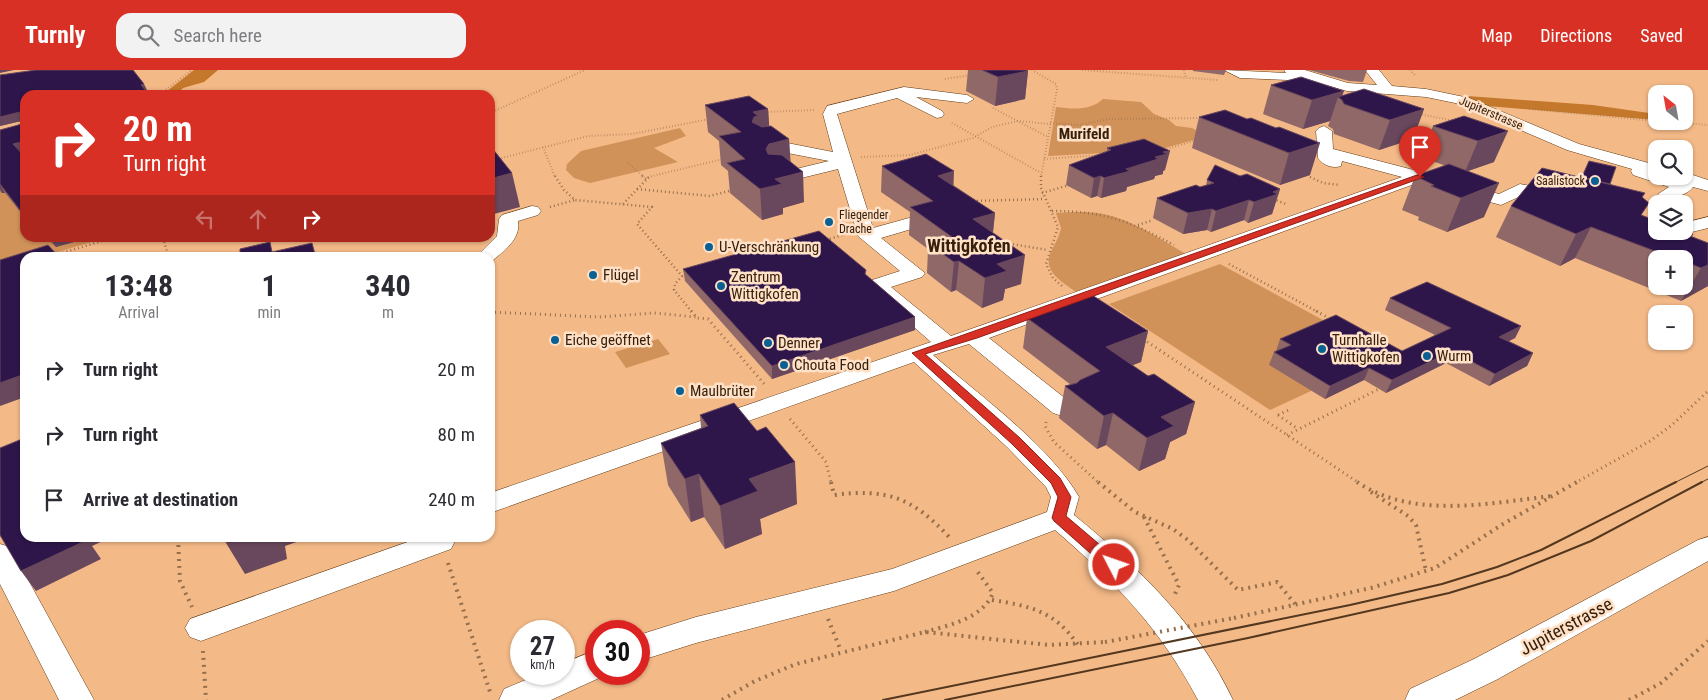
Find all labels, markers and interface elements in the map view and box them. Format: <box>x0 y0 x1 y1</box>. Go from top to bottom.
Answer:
search box <box>116 13 466 58</box>
text: Turnly <box>25 21 86 49</box>
icon: search <box>134 21 162 49</box>
text: Search here <box>174 24 262 47</box>
text: Map <box>1481 25 1512 46</box>
text: Directions <box>1540 25 1612 46</box>
text: Saved <box>1640 25 1683 46</box>
north arrow <box>1648 85 1692 130</box>
map controls <box>1648 85 1693 350</box>
street label: Jupiterstrasse <box>1457 93 1525 133</box>
text: 20 m <box>123 109 192 150</box>
icon: right <box>40 110 105 175</box>
district label: Murifeld <box>1059 125 1109 143</box>
pin <box>1399 126 1441 177</box>
icon: arrive <box>1406 133 1434 161</box>
button: search <box>1648 140 1693 185</box>
text: Turn right <box>123 151 206 176</box>
place label: Saalistock <box>1536 174 1586 188</box>
marker: Saalistock <box>1589 175 1601 187</box>
button: layers <box>1648 195 1693 240</box>
icon: left <box>191 205 219 233</box>
icon: ahead <box>244 205 272 233</box>
icon: right <box>297 205 325 233</box>
place label: Fliegender Drache <box>839 208 889 236</box>
marker: Fliegender Drache <box>823 216 835 228</box>
district label: Wittigkofen <box>927 235 1011 256</box>
place label: U-Verschränkung <box>719 238 819 256</box>
marker: U-Verschränkung <box>703 241 715 253</box>
button: + <box>1648 250 1693 295</box>
place label: Flügel <box>603 266 639 284</box>
text: 13:48 <box>104 268 173 303</box>
text: 1 <box>262 268 277 303</box>
text: 340 <box>365 268 411 303</box>
place label: Zentrum Wittigkofen <box>731 268 799 303</box>
marker: Flügel <box>587 269 599 281</box>
marker: Zentrum Wittigkofen <box>715 280 727 292</box>
text: Arrival <box>118 303 159 322</box>
text: min <box>257 303 281 322</box>
text: m <box>382 303 394 322</box>
button: − <box>1648 305 1693 350</box>
place label: Eiche geöffnet <box>565 331 651 349</box>
place label: Turnhalle Wittigkofen <box>1332 331 1400 366</box>
marker: Eiche geöffnet <box>549 334 561 346</box>
place label: Denner <box>778 334 820 352</box>
marker: Denner <box>762 337 774 349</box>
marker: Turnhalle Wittigkofen <box>1316 343 1328 355</box>
place label: Wurm <box>1437 347 1471 365</box>
marker: Wurm <box>1421 350 1433 362</box>
icon: right <box>40 356 68 384</box>
place label: Chouta Food <box>794 356 869 374</box>
text: Turn right <box>83 358 158 381</box>
text: 20 m <box>438 358 475 381</box>
marker: Chouta Food <box>778 359 790 371</box>
place label: Maulbrüter <box>690 382 755 400</box>
marker: Maulbrüter <box>674 385 686 397</box>
icon: right <box>40 421 68 449</box>
text: Turn right <box>83 423 158 446</box>
text: 80 m <box>438 423 475 446</box>
icon: arrive <box>40 486 68 514</box>
text: Arrive at destination <box>83 488 238 511</box>
text: 240 m <box>428 488 475 511</box>
position arrow <box>1087 538 1139 590</box>
street label: Jupiterstrasse <box>1516 593 1616 659</box>
speed limit sign: 30 <box>585 620 650 685</box>
text: 27 <box>530 632 555 661</box>
text: km/h <box>530 658 555 672</box>

